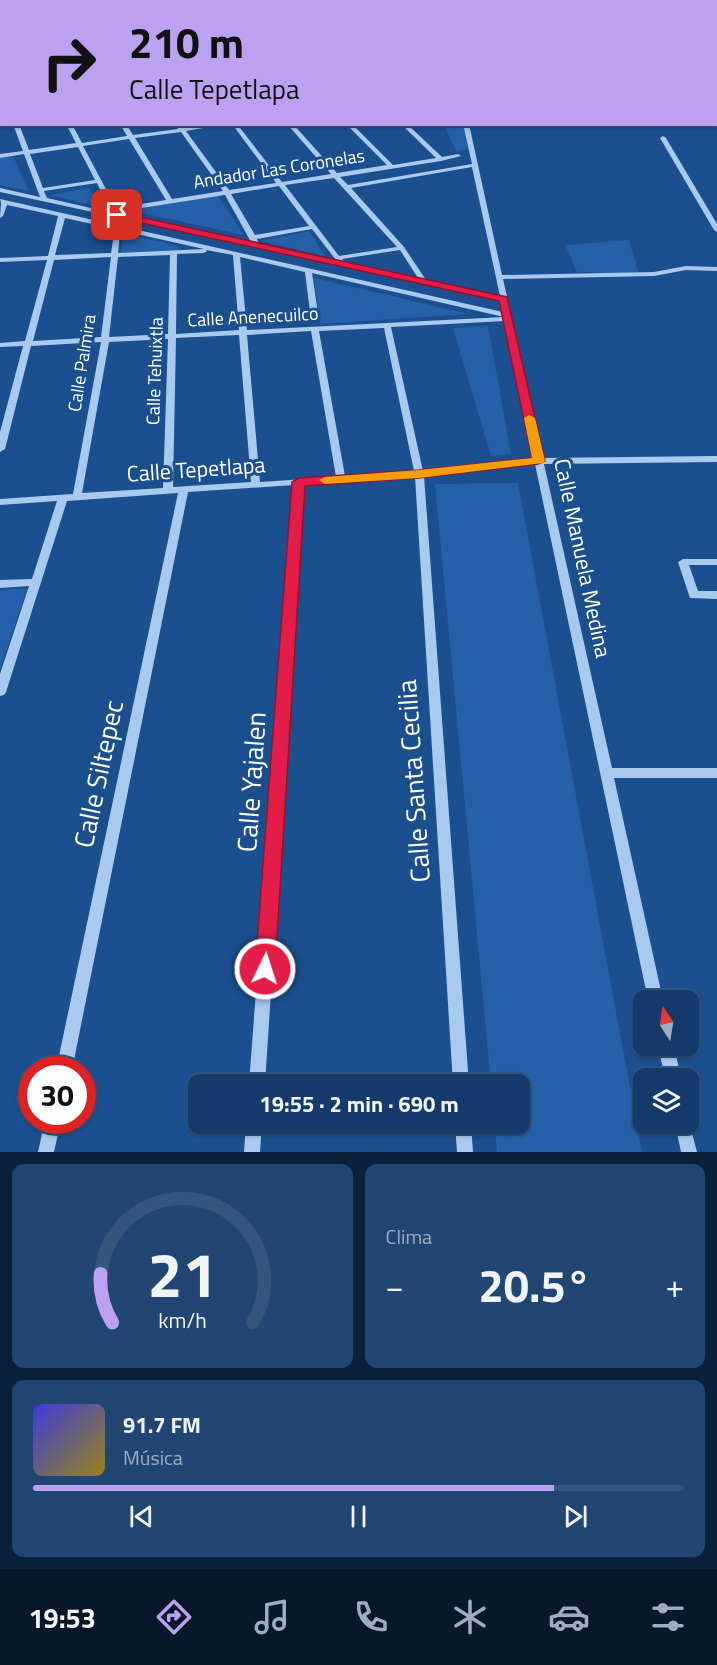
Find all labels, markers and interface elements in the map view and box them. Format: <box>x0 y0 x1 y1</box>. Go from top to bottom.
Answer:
text: 210 m <box>129 10 244 74</box>
icon: right <box>30 24 108 102</box>
text: Calle Tepetlapa <box>129 68 299 109</box>
street label: Andador Las Coronelas <box>191 142 367 195</box>
pin <box>91 189 142 240</box>
icon: arrive <box>100 198 133 231</box>
street label: Calle Anenecuilco <box>187 300 319 333</box>
street label: Calle Palmira <box>60 312 103 414</box>
street label: Calle Tehuixtla <box>139 317 170 425</box>
street label: Calle Tepetlapa <box>126 447 266 491</box>
street label: Calle Manuela Medina <box>545 455 621 661</box>
street label: Calle Santa Cecilia <box>385 678 440 884</box>
street label: Calle Siltepec <box>62 696 133 851</box>
street label: Calle Yajalen <box>225 710 276 853</box>
position arrow <box>233 937 297 1001</box>
north arrow <box>633 990 699 1056</box>
map controls <box>633 990 699 1134</box>
speed limit sign: 30 <box>18 1056 96 1134</box>
button: layers <box>633 1068 699 1134</box>
text: 19:55 · 2 min · 690 m <box>259 1087 459 1121</box>
text: Clima <box>386 1221 432 1252</box>
text: 21 <box>147 1226 217 1321</box>
text: 20.5° <box>479 1251 591 1319</box>
text: − <box>386 1261 404 1311</box>
text: + <box>666 1261 684 1311</box>
text: km/h <box>158 1304 207 1336</box>
text: 91.7 FM <box>123 1408 201 1442</box>
text: Música <box>123 1442 183 1473</box>
icon: previous <box>125 1500 158 1533</box>
icon: pause <box>342 1500 375 1533</box>
icon: next <box>559 1500 592 1533</box>
icon: directions <box>153 1596 195 1638</box>
icon: music <box>251 1596 293 1638</box>
icon: phone <box>350 1596 392 1638</box>
icon: climate <box>449 1596 491 1638</box>
icon: car <box>548 1596 590 1638</box>
icon: filters <box>647 1596 689 1638</box>
text: 19:53 <box>28 1597 96 1638</box>

